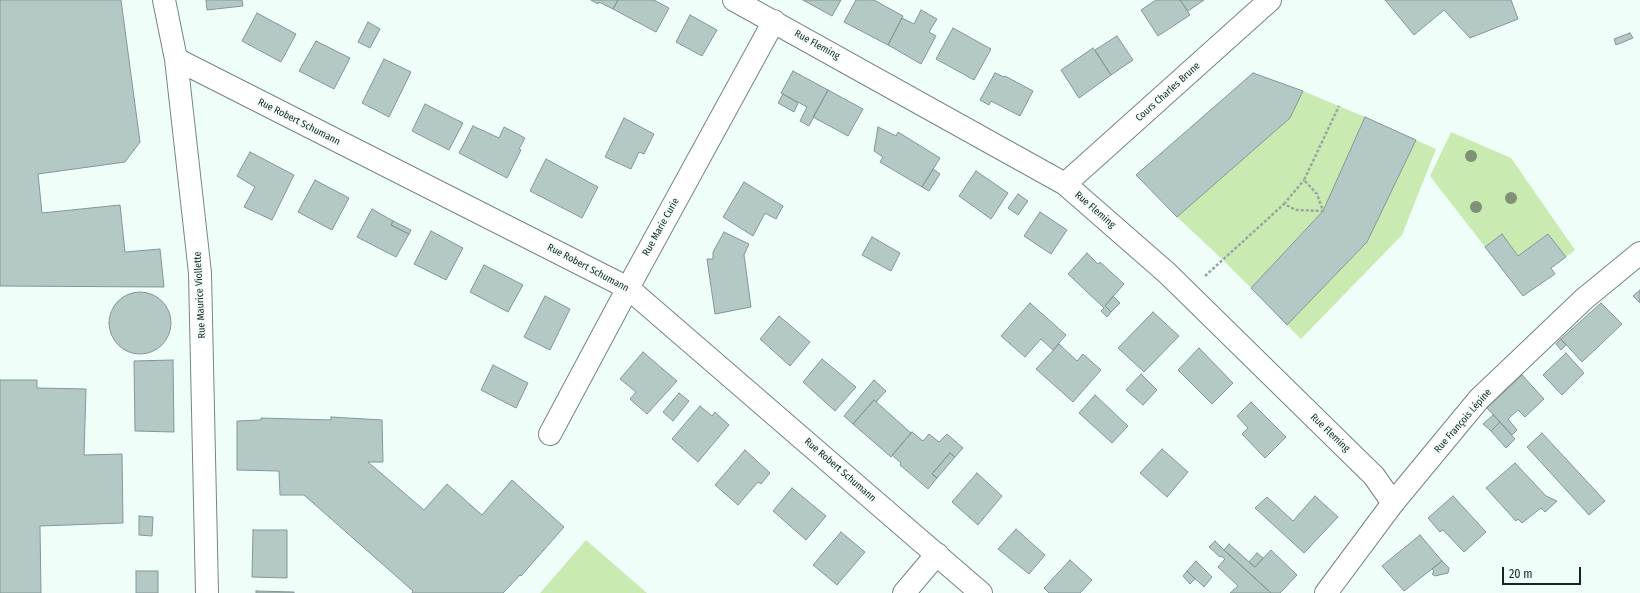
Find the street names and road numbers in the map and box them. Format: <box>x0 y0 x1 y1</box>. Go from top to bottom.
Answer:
street label: Rue Fleming <box>792 28 842 62</box>
street label: Cours Charles Brune <box>1133 60 1203 124</box>
street label: Rue Robert Schumann <box>256 96 342 148</box>
street label: Rue Fleming <box>1072 189 1118 231</box>
street label: Rue Marie Curie <box>640 196 682 258</box>
street label: Rue Robert Schumann <box>545 241 631 295</box>
street label: Rue Maurice Viollette <box>192 251 208 339</box>
street label: Rue François Lépine <box>1432 386 1494 456</box>
street label: Rue Fleming <box>1308 411 1352 455</box>
street label: Rue Robert Schumann <box>802 436 878 504</box>

